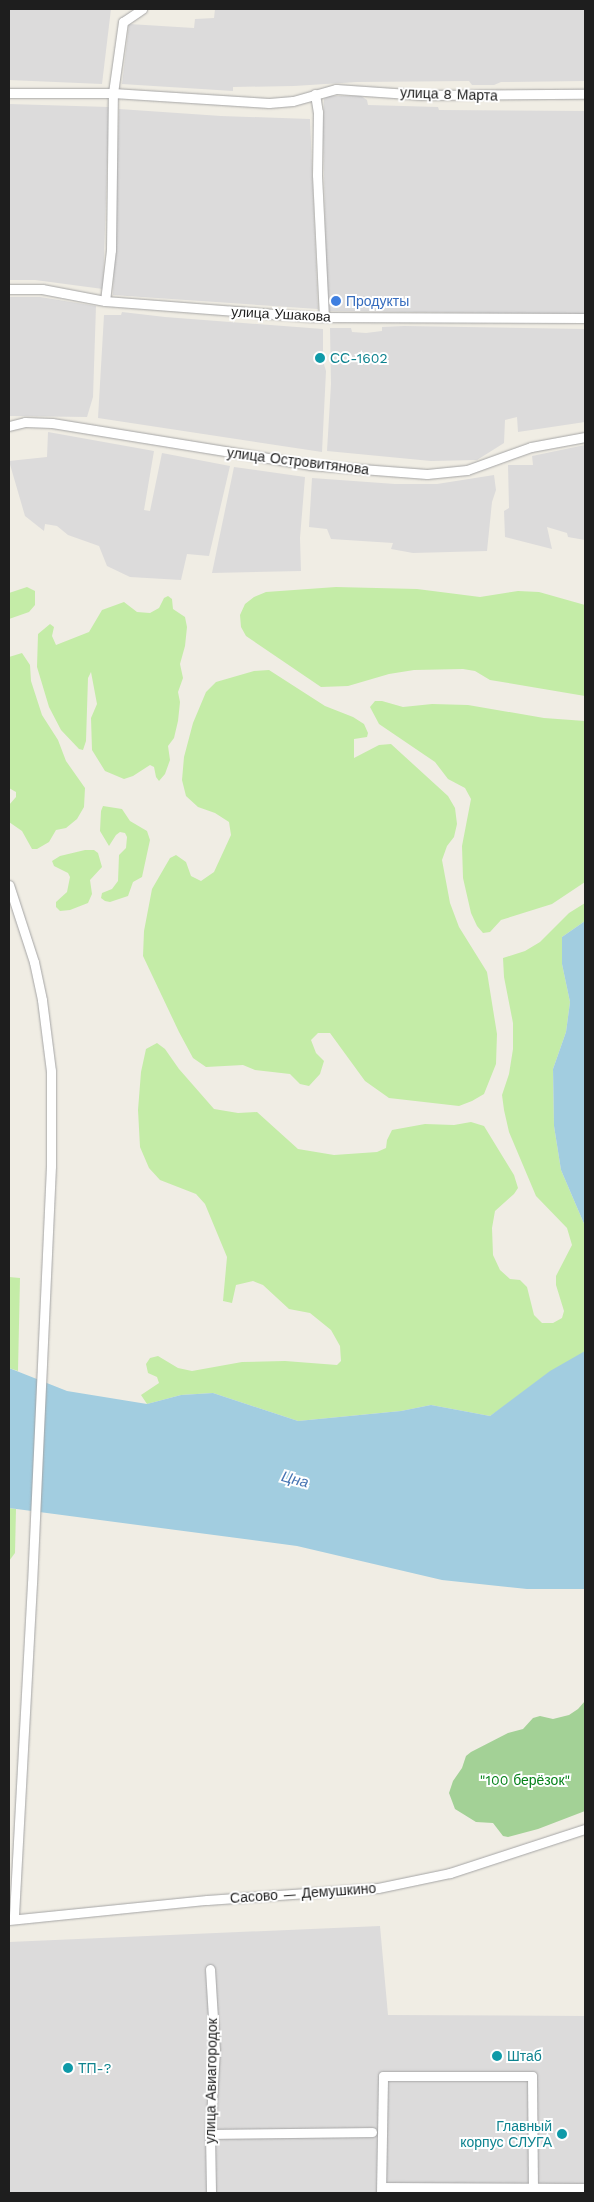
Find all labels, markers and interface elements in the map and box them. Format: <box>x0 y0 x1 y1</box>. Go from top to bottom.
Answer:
street label: улица 8 Марта <box>400 84 498 104</box>
place label: Продукты <box>346 293 409 309</box>
marker: Продукты <box>330 295 342 307</box>
street label: улица Ушакова <box>231 303 331 325</box>
place label: СС-1602 <box>330 350 388 366</box>
marker: СС-1602 <box>314 352 326 364</box>
street label: улица Островитянова <box>226 444 370 478</box>
water label: Цна <box>279 1468 311 1492</box>
park label: "100 берёзок" <box>480 1772 570 1788</box>
street label: Сасово — Демушкино <box>229 1880 377 1906</box>
street label: улица Авиагородок <box>202 2018 220 2144</box>
place label: Штаб <box>507 2048 542 2064</box>
marker: Штаб <box>491 2050 503 2062</box>
place label: ТП-? <box>78 2060 111 2076</box>
marker: ТП-? <box>62 2062 74 2074</box>
place label: Главный корпус СЛУГА <box>460 2118 552 2150</box>
marker: Главный корпус СЛУГА <box>556 2128 568 2140</box>

